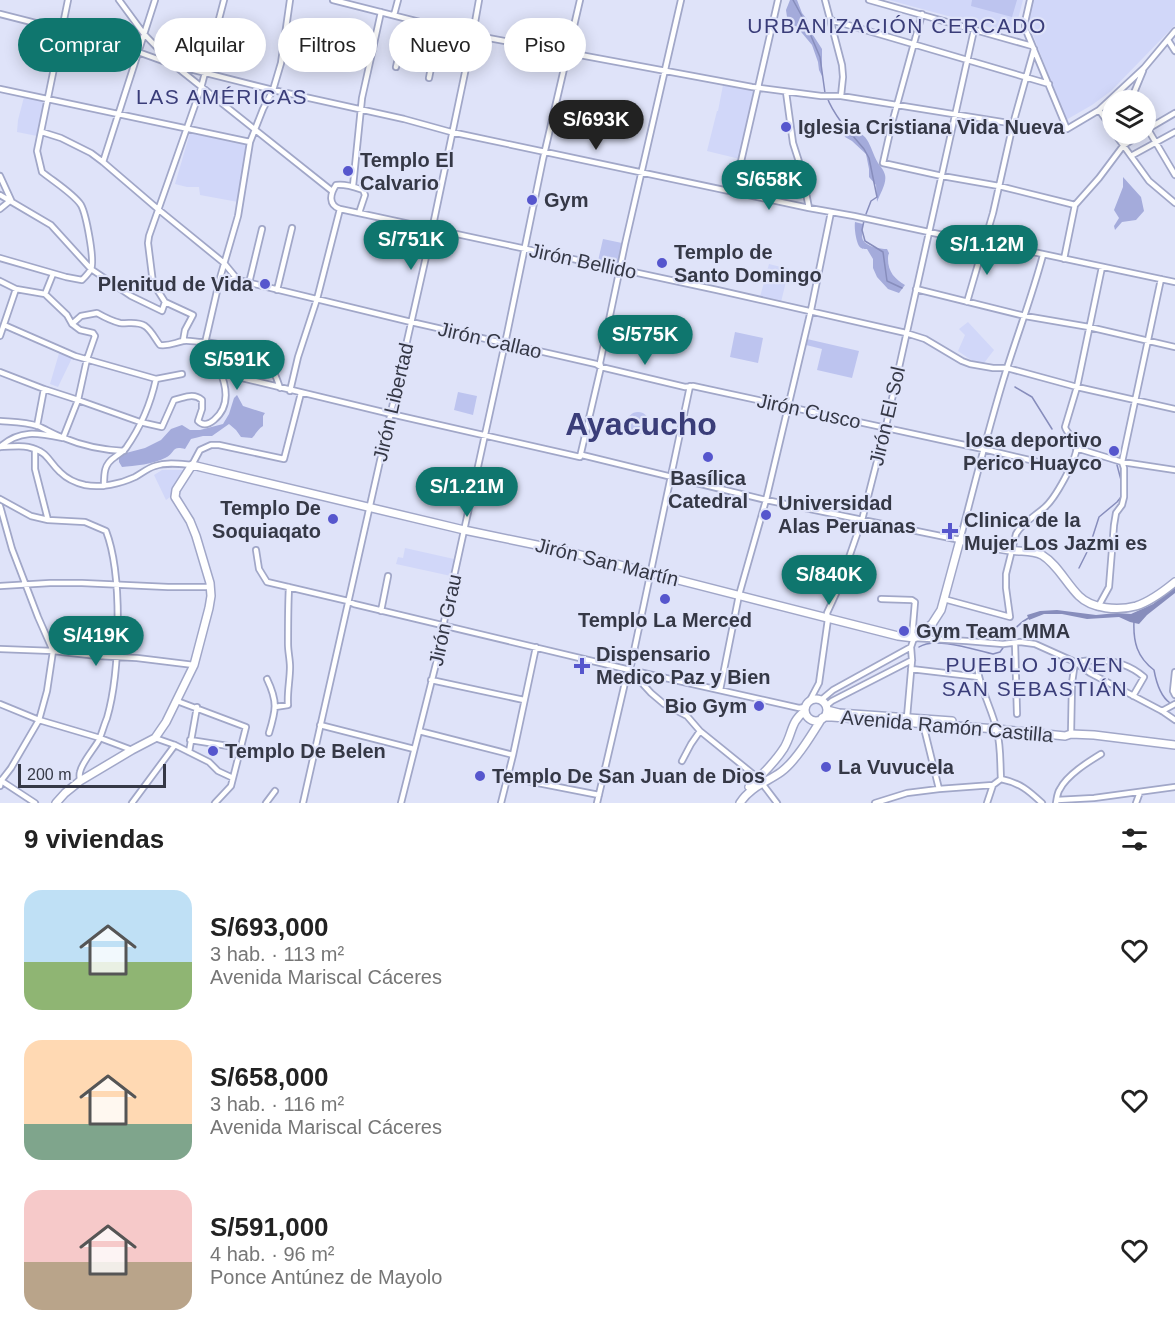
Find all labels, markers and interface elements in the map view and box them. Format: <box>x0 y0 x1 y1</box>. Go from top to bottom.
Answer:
district label: URBANIZACIÓN CERCADO <box>747 14 1047 37</box>
chip: Comprar <box>18 18 142 72</box>
chip: Alquilar <box>154 18 266 72</box>
chip: Filtros <box>278 18 377 72</box>
chip: Nuevo <box>389 18 492 72</box>
chip: Piso <box>504 18 586 72</box>
district label: LAS AMÉRICAS <box>136 85 308 108</box>
map controls <box>1102 90 1156 144</box>
button: layers <box>1102 90 1156 144</box>
pin: S/693K <box>547 100 645 151</box>
text: S/693K <box>563 108 629 130</box>
place label: Iglesia Cristiana Vida Nueva <box>798 116 1065 138</box>
marker: Iglesia Cristiana Vida Nueva <box>779 120 793 134</box>
place label: Templo El Calvario <box>360 149 454 194</box>
pin: S/658K <box>720 160 818 211</box>
marker: Templo El Calvario <box>341 164 355 178</box>
text: S/658K <box>736 168 802 190</box>
place label: Gym <box>544 189 588 211</box>
marker: Gym <box>525 193 539 207</box>
pin: S/751K <box>362 220 460 271</box>
pin: S/1.12M <box>932 225 1042 276</box>
text: S/751K <box>378 228 444 250</box>
text: S/1.12M <box>950 233 1024 255</box>
street label: Jirón Bellido <box>527 239 639 283</box>
place label: Templo de Santo Domingo <box>674 241 822 286</box>
marker: Templo de Santo Domingo <box>655 256 669 270</box>
place label: Plenitud de Vida <box>98 273 254 295</box>
marker: Plenitud de Vida <box>258 277 272 291</box>
pin: S/575K <box>596 315 694 366</box>
street label: Jirón Callao <box>436 317 544 363</box>
text: S/575K <box>612 323 678 345</box>
pin: S/591K <box>188 340 286 391</box>
street label: Jirón Libertad <box>369 340 417 464</box>
text: S/591K <box>204 348 270 370</box>
street label: Jirón El Sol <box>865 364 909 468</box>
street label: Jirón Cusco <box>755 389 863 433</box>
district label: Ayacucho <box>565 406 717 442</box>
place label: losa deportivo Perico Huayco <box>963 429 1102 474</box>
marker: losa deportivo Perico Huayco <box>1107 444 1121 458</box>
marker: Basílica Catedral <box>701 450 715 464</box>
pin: S/1.21M <box>412 467 522 518</box>
place label: Basílica Catedral <box>668 467 748 512</box>
text: S/1.21M <box>430 475 504 497</box>
place label: Universidad Alas Peruanas <box>778 492 916 537</box>
place label: Templo De Soquiaqato <box>212 497 321 542</box>
marker: Universidad Alas Peruanas <box>759 508 773 522</box>
place label: Clinica de la Mujer Los Jazmi es <box>964 509 1147 554</box>
marker: Templo De Soquiaqato <box>326 512 340 526</box>
marker: Clinica de la Mujer Los Jazmi es <box>941 522 959 540</box>
street label: Jirón San Martín <box>533 534 681 590</box>
pin: S/840K <box>780 555 878 606</box>
text: S/840K <box>796 563 862 585</box>
street label: Jirón Grau <box>425 572 465 668</box>
marker: Templo La Merced <box>658 592 672 606</box>
place label: Templo La Merced <box>578 609 752 631</box>
pin: S/419K <box>47 616 145 667</box>
place label: Gym Team MMA <box>916 620 1070 642</box>
text: S/419K <box>63 624 129 646</box>
marker: Gym Team MMA <box>897 624 911 638</box>
place label: Dispensario Medico Paz y Bien <box>596 643 771 688</box>
district label: PUEBLO JOVEN SAN SEBASTIÁN <box>942 653 1128 700</box>
marker: Dispensario Medico Paz y Bien <box>573 657 591 675</box>
place label: Bio Gym <box>665 695 747 717</box>
marker: Bio Gym <box>752 699 766 713</box>
street label: Avenida Ramón Castilla <box>840 706 1055 746</box>
place label: Templo De Belen <box>225 740 386 762</box>
marker: Templo De Belen <box>206 744 220 758</box>
place label: La Vuvucela <box>838 756 955 778</box>
marker: La Vuvucela <box>819 760 833 774</box>
scale bar <box>18 761 166 788</box>
place label: Templo De San Juan de Dios <box>492 765 765 787</box>
text: 200 m <box>27 766 71 783</box>
marker: Templo De San Juan de Dios <box>473 769 487 783</box>
icon: filters <box>1118 823 1151 856</box>
text: 9 viviendas <box>24 824 164 854</box>
text: S/693,000 <box>210 912 329 942</box>
icon: home <box>72 914 144 986</box>
icon: heart <box>1118 934 1151 967</box>
text: 3 hab. · 113 m² <box>210 943 344 965</box>
text: Avenida Mariscal Cáceres <box>210 966 442 988</box>
text: S/658,000 <box>210 1062 329 1092</box>
icon: home <box>72 1064 144 1136</box>
icon: heart <box>1118 1084 1151 1117</box>
text: 3 hab. · 116 m² <box>210 1093 344 1115</box>
text: Avenida Mariscal Cáceres <box>210 1116 442 1138</box>
text: S/591,000 <box>210 1212 329 1242</box>
icon: home <box>72 1214 144 1286</box>
icon: heart <box>1118 1234 1151 1267</box>
text: 4 hab. · 96 m² <box>210 1243 335 1265</box>
text: Ponce Antúnez de Mayolo <box>210 1266 442 1288</box>

